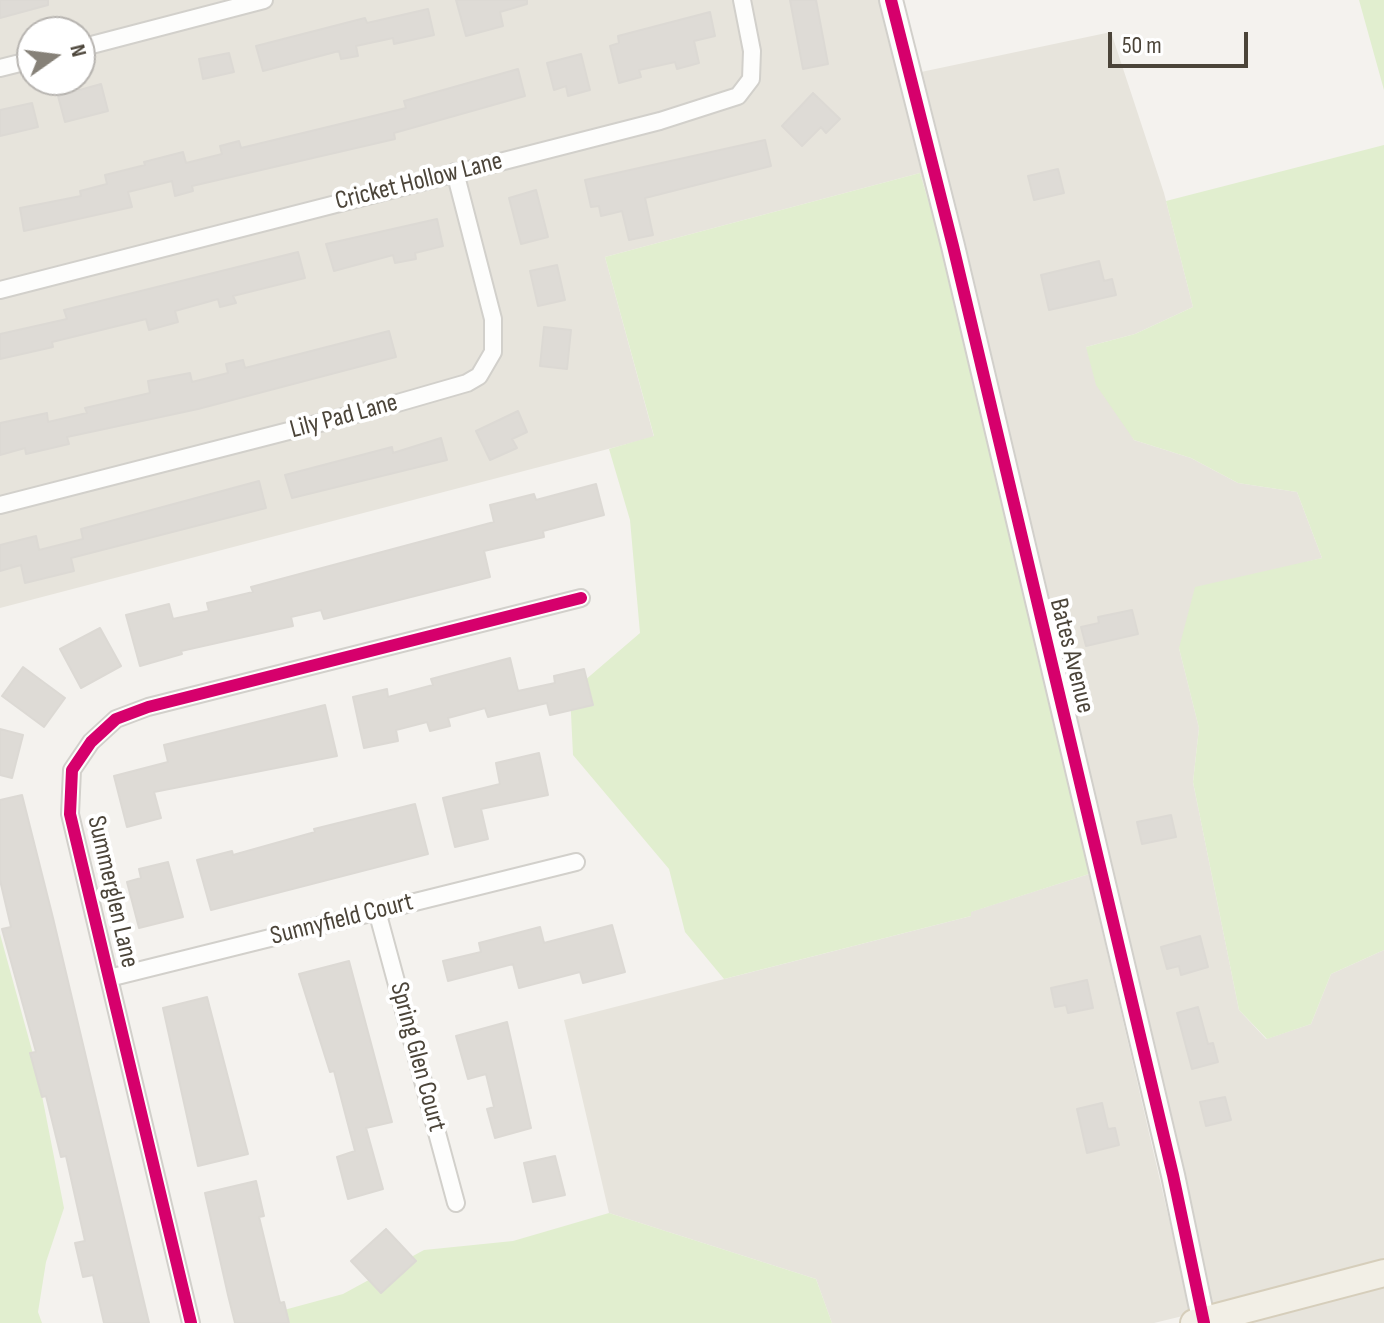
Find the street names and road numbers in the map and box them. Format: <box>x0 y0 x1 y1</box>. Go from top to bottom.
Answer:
street label: Cricket Hollow Lane <box>332 146 506 218</box>
street label: Lily Pad Lane <box>287 388 401 446</box>
street label: Bates Avenue <box>1042 596 1100 716</box>
street label: Summerglen Lane <box>79 813 145 971</box>
street label: Sunnyfield Court <box>268 887 416 953</box>
street label: Spring Glen Court <box>382 979 452 1135</box>

